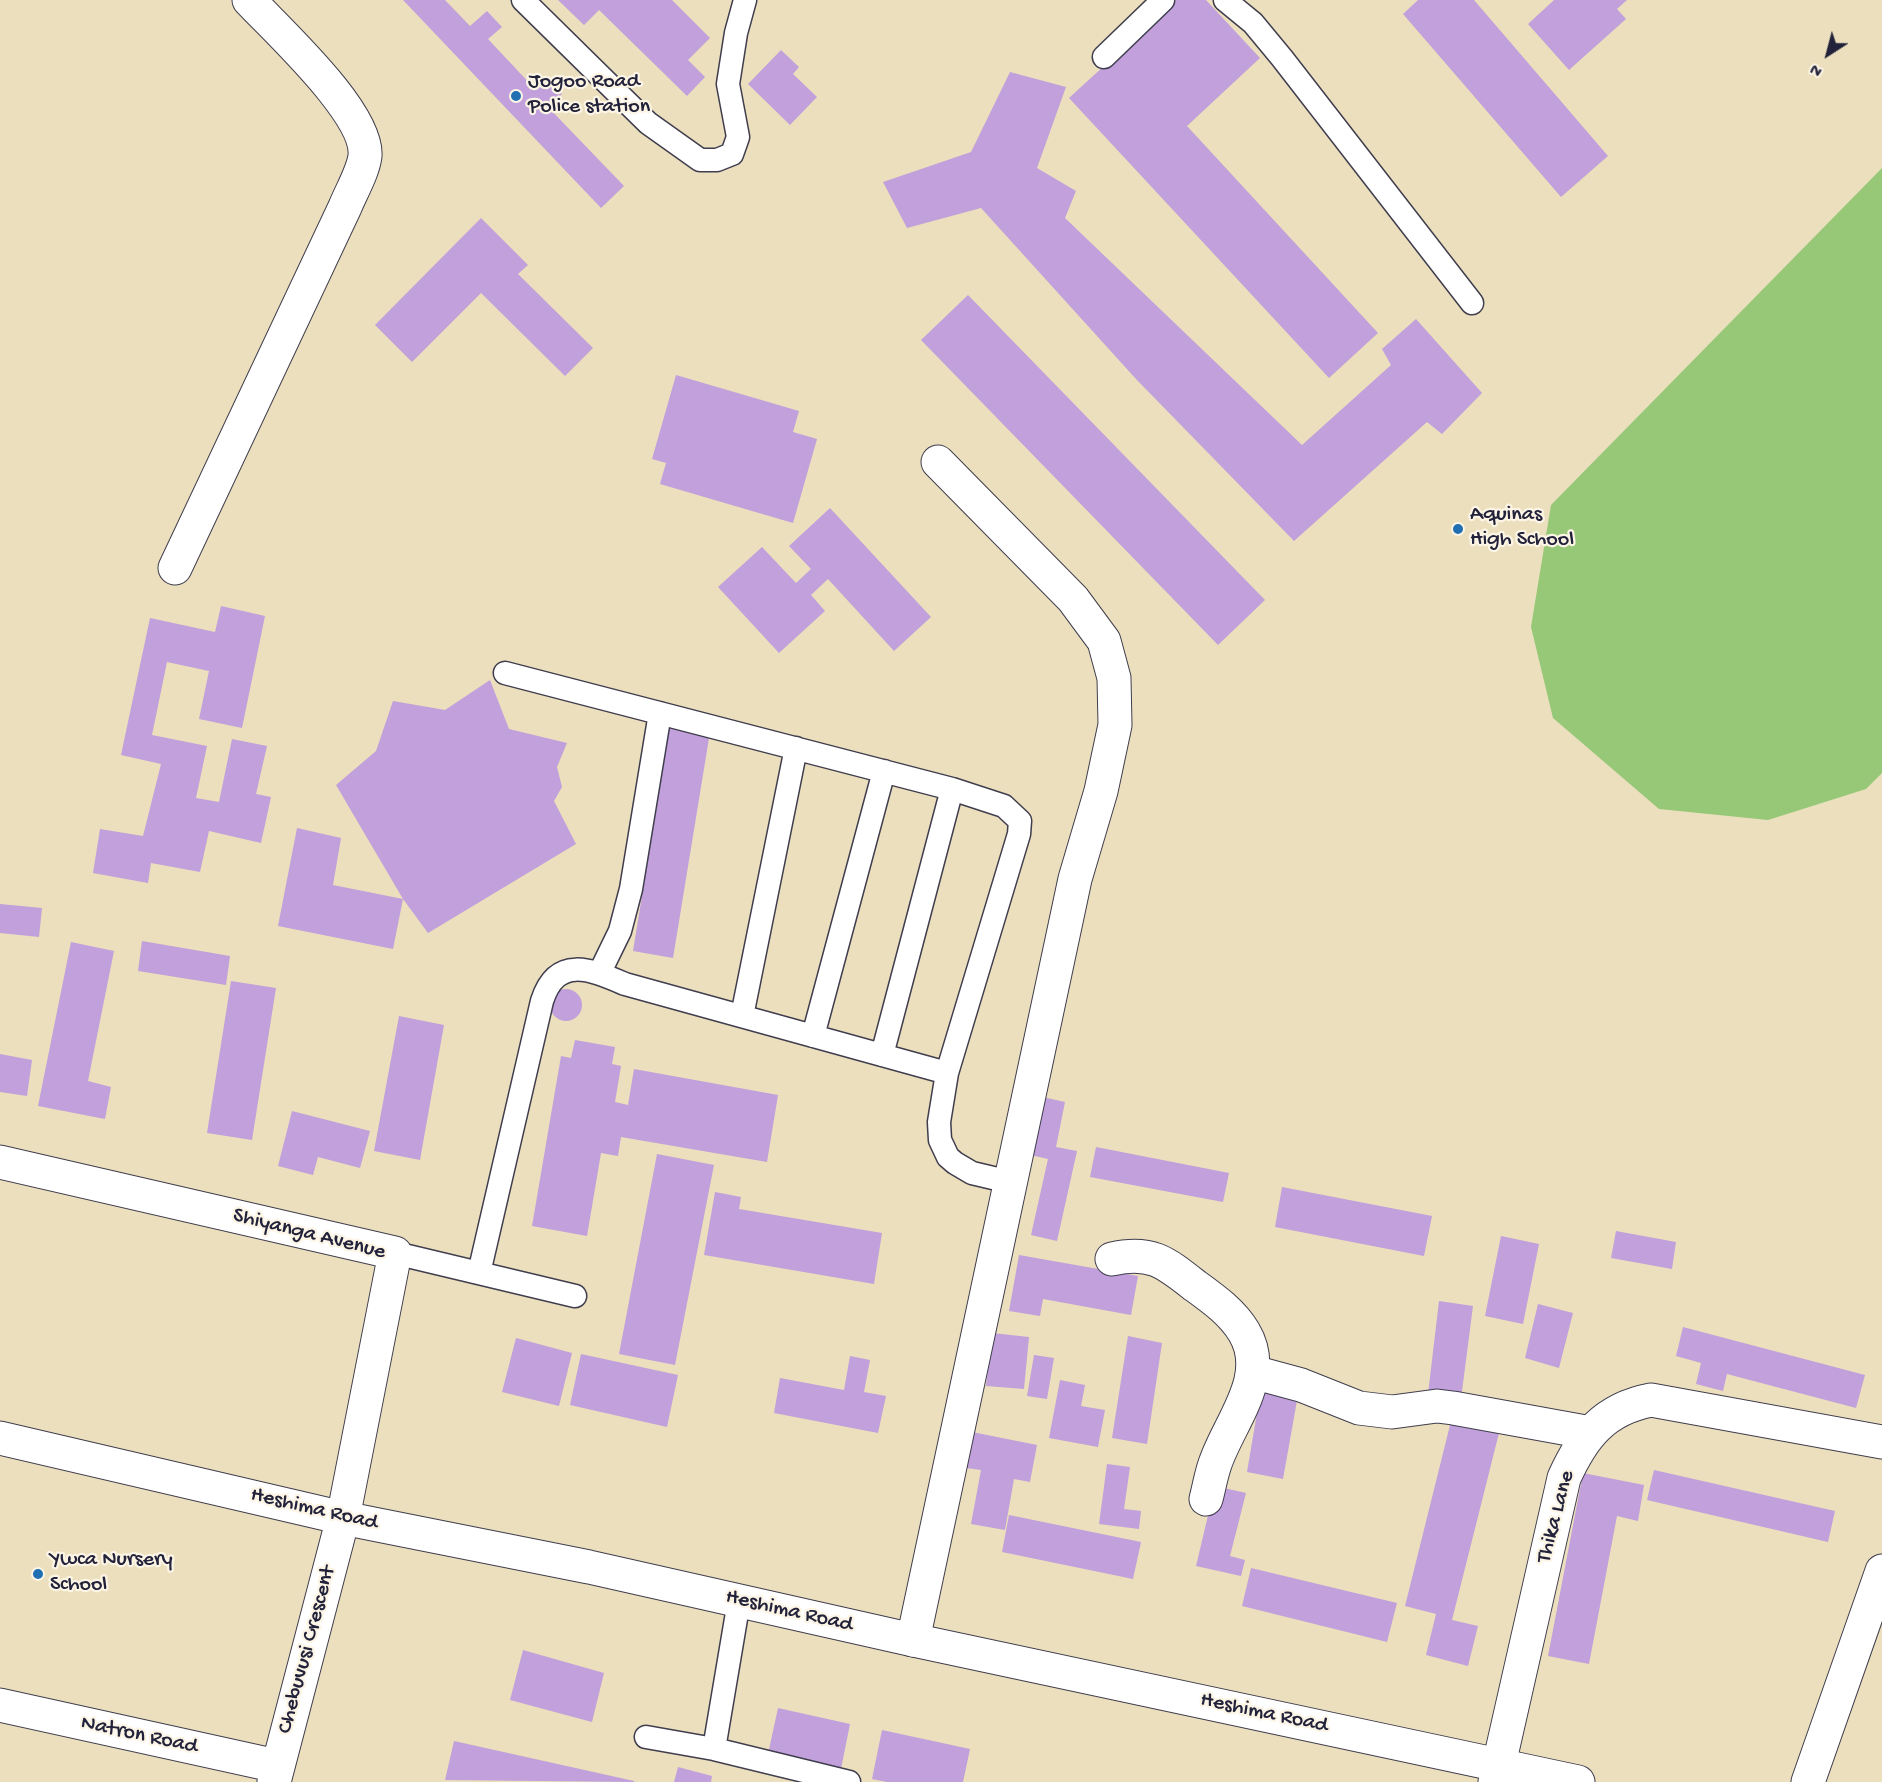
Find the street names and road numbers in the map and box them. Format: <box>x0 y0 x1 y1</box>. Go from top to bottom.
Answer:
street label: Shiyanga Avenue <box>230 1203 388 1267</box>
street label: Thika Lane <box>1532 1468 1582 1566</box>
street label: Heshima Road <box>248 1483 380 1537</box>
street label: Chebuvusi Crescent <box>273 1563 343 1737</box>
street label: Heshima Road <box>723 1585 855 1639</box>
street label: Heshima Road <box>1198 1688 1330 1740</box>
street label: Natron Road <box>78 1711 200 1761</box>

